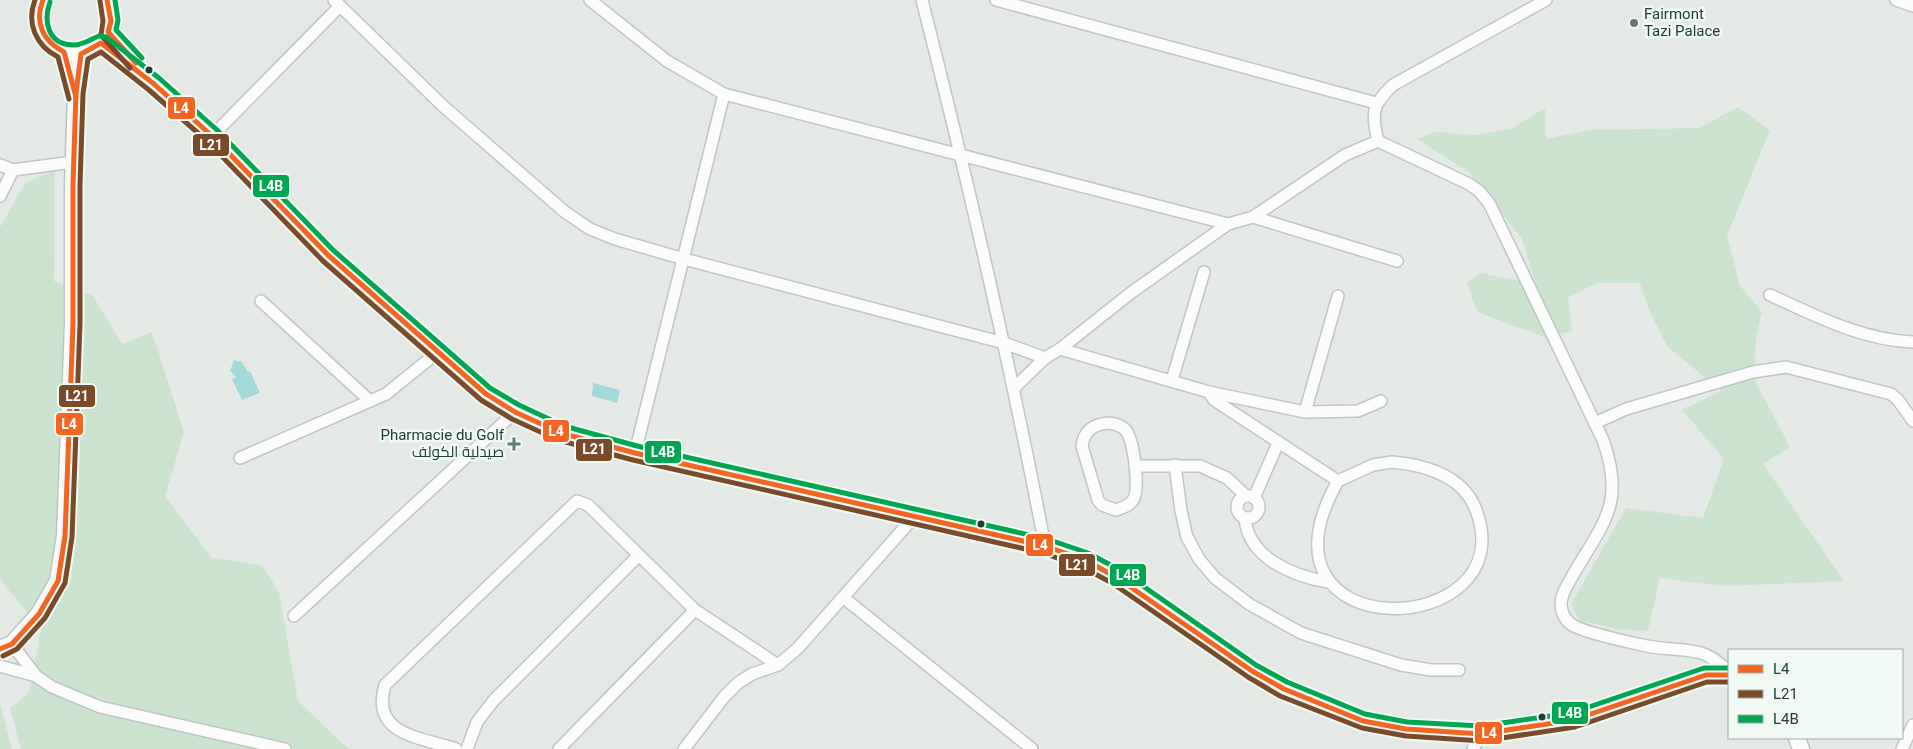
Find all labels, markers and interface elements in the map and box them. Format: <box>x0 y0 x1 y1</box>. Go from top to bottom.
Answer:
place label: Fairmont Tazi Palace <box>1644 5 1720 40</box>
marker: Fairmont Tazi Palace <box>1628 17 1640 29</box>
unlabelled marker <box>144 65 154 75</box>
line badge: L4 <box>167 96 196 120</box>
text: L4 <box>173 100 189 116</box>
line badge: L21 <box>192 133 230 157</box>
text: L21 <box>199 137 223 153</box>
line badge: L4B <box>252 174 290 198</box>
text: L4B <box>259 178 283 194</box>
line badge: L21 <box>58 384 96 408</box>
text: L21 <box>65 388 89 404</box>
line badge: L4 <box>55 412 84 436</box>
text: L4 <box>61 416 77 432</box>
line badge: L4 <box>542 419 570 443</box>
text: L4 <box>548 423 564 439</box>
place label: Pharmacie du Golf صيدلية الكولف <box>380 426 505 461</box>
marker: Pharmacie du Golf صيدلية الكولف <box>508 438 520 450</box>
line badge: L21 <box>575 438 613 462</box>
line badge: L4B <box>644 440 682 464</box>
text: L21 <box>582 441 606 457</box>
text: L4B <box>651 444 675 460</box>
unlabelled marker <box>976 519 986 529</box>
line badge: L4 <box>1025 533 1054 557</box>
text: L4 <box>1032 537 1048 553</box>
line badge: L21 <box>1058 553 1096 577</box>
text: L21 <box>1065 557 1089 573</box>
line badge: L4B <box>1109 563 1147 587</box>
text: L4B <box>1116 567 1140 583</box>
legend <box>1728 649 1903 739</box>
text: L4 <box>1773 660 1790 678</box>
text: L21 <box>1773 685 1798 703</box>
line badge: L4B <box>1551 701 1589 725</box>
text: L4B <box>1558 705 1582 721</box>
text: L4B <box>1773 710 1799 728</box>
unlabelled marker <box>1537 712 1547 722</box>
line badge: L4 <box>1474 721 1503 745</box>
text: L4 <box>1481 725 1497 741</box>

